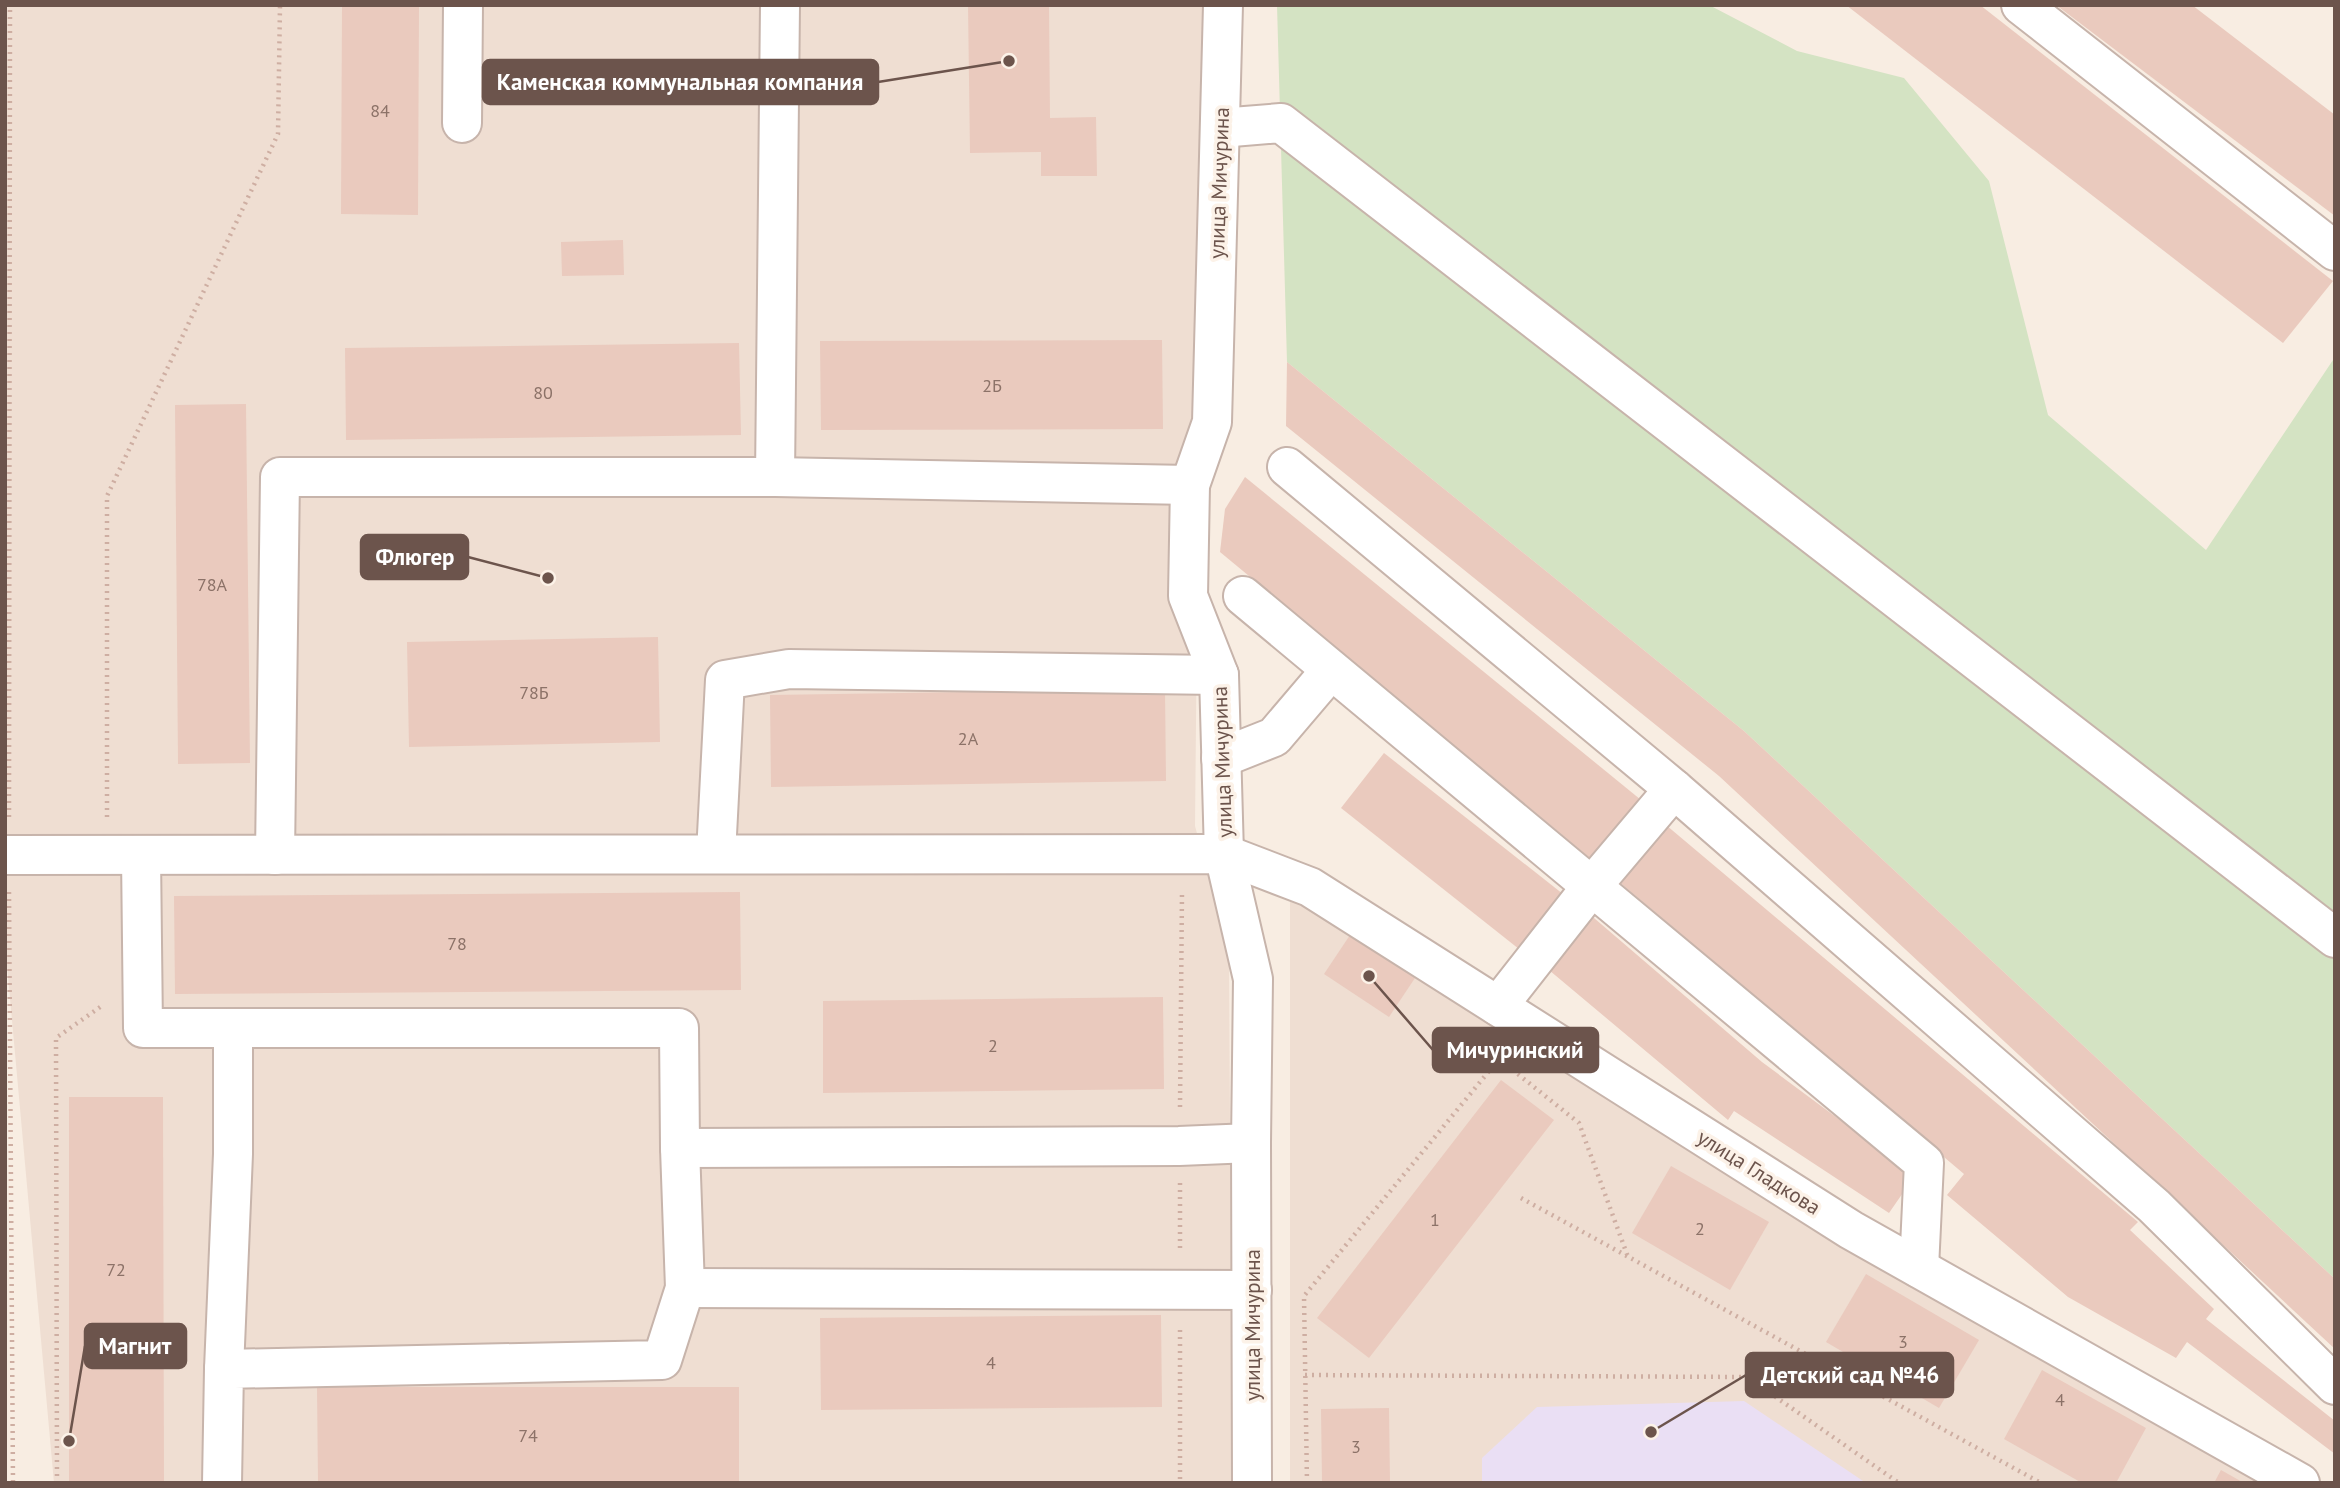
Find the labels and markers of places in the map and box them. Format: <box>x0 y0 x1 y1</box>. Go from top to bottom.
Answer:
callout: Каменская коммунальная компания <box>483 60 878 104</box>
callout: Флюгер <box>361 535 468 579</box>
callout: Мичуринский <box>1433 1028 1598 1072</box>
callout: Магнит <box>85 1324 186 1368</box>
callout: Детский сад №46 <box>1746 1353 1953 1397</box>

